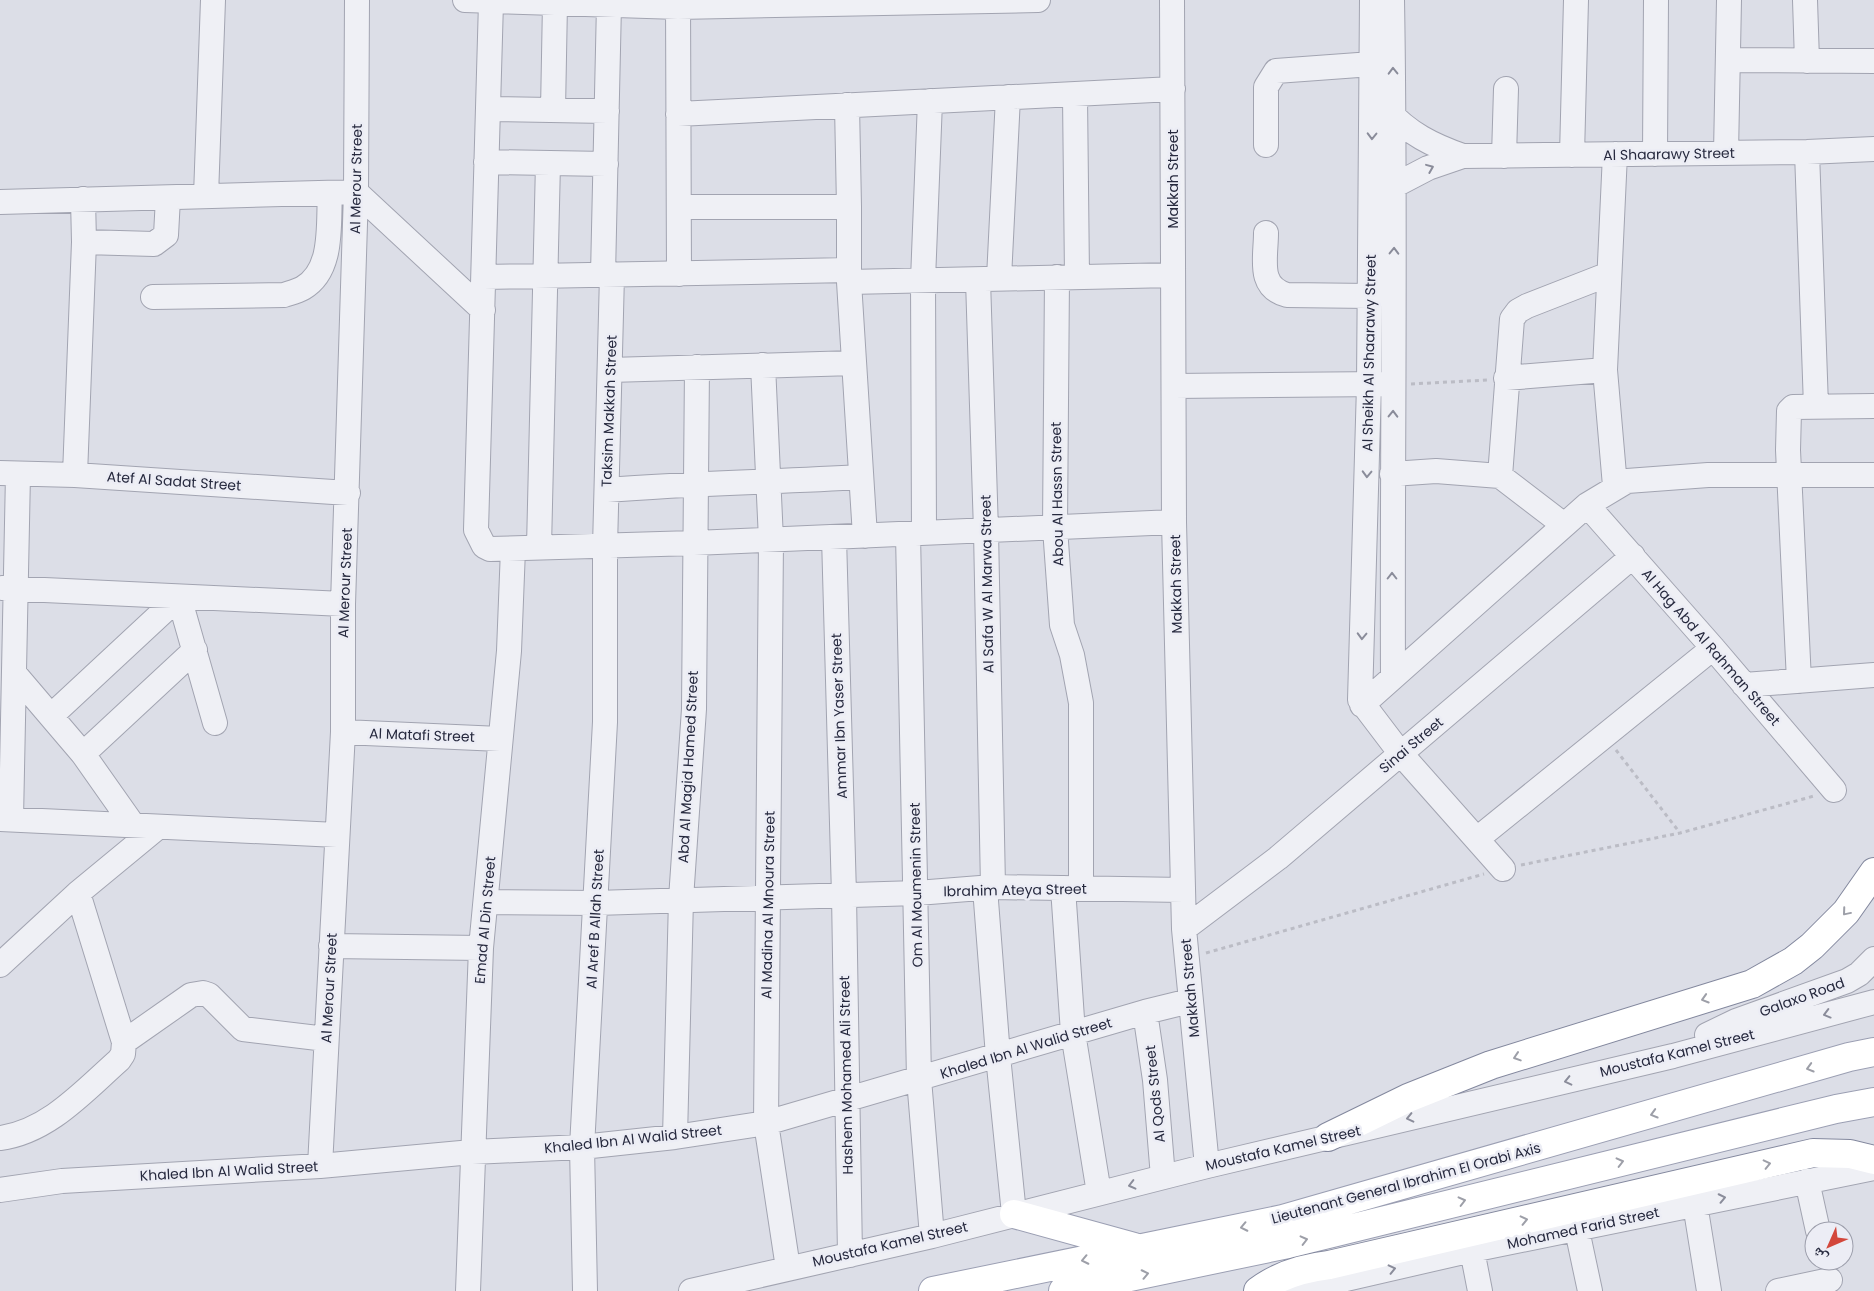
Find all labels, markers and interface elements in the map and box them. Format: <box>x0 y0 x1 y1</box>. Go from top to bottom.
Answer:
one-way arrow <box>1388 67 1398 75</box>
street label: Al Merour Street <box>345 124 367 234</box>
street label: Makkah Street <box>1163 129 1183 229</box>
one-way arrow <box>1367 132 1377 140</box>
street label: Al Shaarawy Street <box>1603 143 1735 165</box>
one-way arrow <box>1425 164 1434 174</box>
one-way arrow <box>1389 247 1399 255</box>
street label: Al Sheikh Al Shaarawy Street <box>1357 254 1381 452</box>
street label: Taksim Makkah Street <box>596 335 622 487</box>
one-way arrow <box>1387 410 1398 418</box>
street label: Abou Al Hassn Street <box>1046 422 1068 566</box>
street label: Atef Al Sadat Street <box>106 466 242 496</box>
one-way arrow <box>1361 470 1372 478</box>
street label: Al Safa W Al Marwa Street <box>975 495 999 673</box>
street label: Al Merour Street <box>333 527 357 639</box>
street label: Makkah Street <box>1165 534 1187 634</box>
street label: Al Hag Abd Al Rahman Street <box>1637 564 1785 730</box>
one-way arrow <box>1387 572 1397 580</box>
one-way arrow <box>1357 632 1367 640</box>
street label: Ammar Ibn Yaser Street <box>826 633 852 799</box>
street label: Abd Al Magid Hamed Street <box>673 670 703 864</box>
street label: Sinai Street <box>1375 712 1447 778</box>
street label: Al Matafi Street <box>369 723 475 747</box>
street label: Om Al Moumenin Street <box>905 802 927 968</box>
street label: Al Madina Al Mnoura Street <box>756 811 780 999</box>
street label: Al Aref B Allah Street <box>581 849 609 989</box>
street label: Emad Al Din Street <box>469 855 501 985</box>
street label: Ibrahim Ateya Street <box>943 879 1087 901</box>
one-way arrow <box>1843 906 1852 915</box>
street label: Al Merour Street <box>316 932 342 1044</box>
street label: Makkah Street <box>1176 938 1204 1038</box>
street label: Galaxo Road <box>1757 972 1847 1022</box>
street label: Hashem Mohamed Ali Street <box>834 975 858 1175</box>
one-way arrow <box>1702 993 1710 1003</box>
one-way arrow <box>1822 1008 1831 1019</box>
street label: Khaled Ibn Al Walid Street <box>938 1012 1114 1084</box>
street label: Moustafa Kamel Street <box>1598 1024 1756 1082</box>
street label: Al Qods Street <box>1140 1044 1170 1144</box>
one-way arrow <box>1513 1052 1521 1062</box>
one-way arrow <box>1806 1063 1815 1073</box>
one-way arrow <box>1563 1075 1572 1086</box>
one-way arrow <box>1650 1108 1658 1118</box>
one-way arrow <box>1405 1112 1414 1123</box>
street label: Khaled Ibn Al Walid Street <box>543 1120 723 1158</box>
street label: Moustafa Kamel Street <box>1203 1120 1363 1176</box>
street label: Lieutenant General Ibrahim El Orabi Axis <box>1269 1137 1543 1229</box>
street label: Khaled Ibn Al Walid Street <box>139 1156 319 1186</box>
one-way arrow <box>1615 1157 1624 1168</box>
one-way arrow <box>1763 1159 1772 1170</box>
one-way arrow <box>1129 1179 1137 1189</box>
one-way arrow <box>1718 1194 1727 1204</box>
one-way arrow <box>1457 1196 1466 1207</box>
street label: Mohamed Farid Street <box>1505 1202 1661 1254</box>
one-way arrow <box>1519 1215 1528 1226</box>
street label: Moustafa Kamel Street <box>810 1216 970 1272</box>
one-way arrow <box>1240 1221 1249 1231</box>
north arrow <box>1804 1221 1854 1271</box>
one-way arrow <box>1300 1235 1309 1246</box>
text: ش <box>1807 1243 1832 1268</box>
one-way arrow <box>1081 1254 1090 1264</box>
one-way arrow <box>1388 1264 1397 1275</box>
one-way arrow <box>1141 1269 1150 1280</box>

